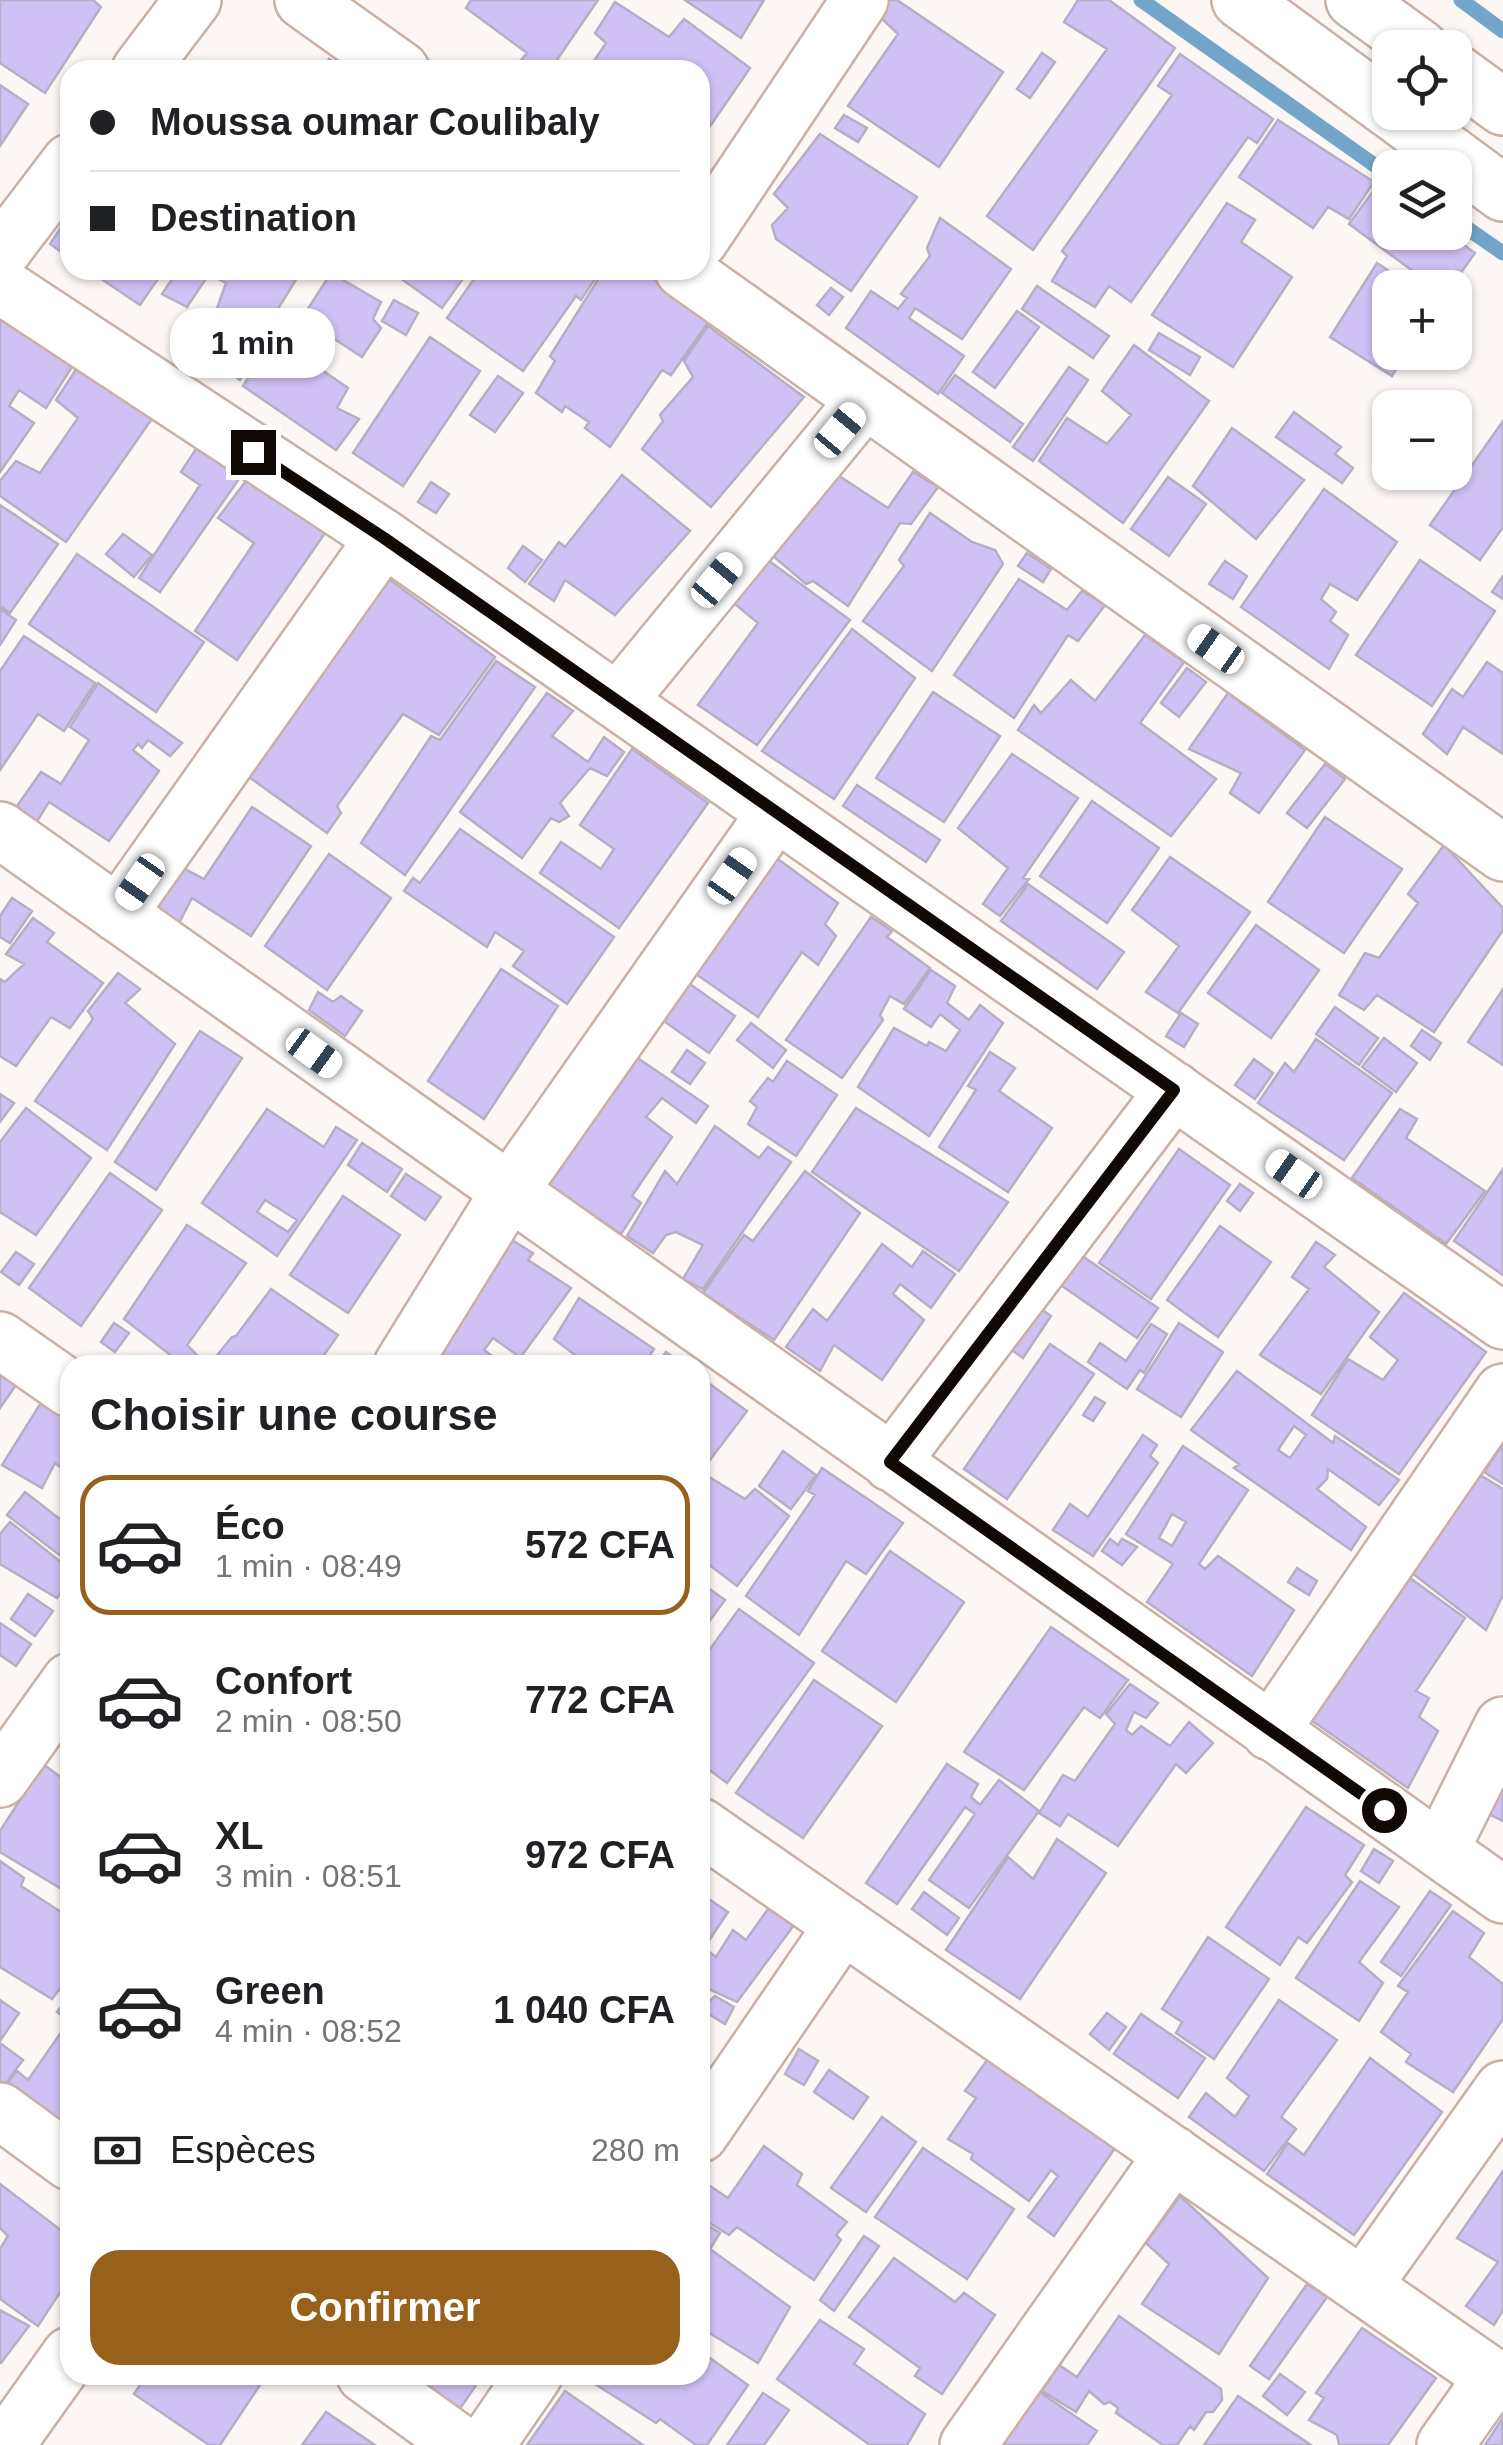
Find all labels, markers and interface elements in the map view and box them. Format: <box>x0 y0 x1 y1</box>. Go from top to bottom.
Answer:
map controls <box>1372 30 1472 490</box>
button: locate <box>1372 30 1472 130</box>
text: Moussa oumar Coulibaly <box>150 101 600 143</box>
button: layers <box>1372 150 1472 250</box>
text: Destination <box>150 197 357 239</box>
button: + <box>1372 270 1472 370</box>
callout: 1 min <box>170 307 336 377</box>
text: 1 min <box>211 325 294 361</box>
button: − <box>1372 390 1472 490</box>
car <box>809 397 871 463</box>
route end <box>231 430 276 475</box>
car <box>686 547 748 613</box>
car <box>1183 620 1249 678</box>
car <box>703 843 761 909</box>
car <box>111 849 169 915</box>
car <box>281 1023 347 1083</box>
car <box>1261 1145 1327 1203</box>
text: Choisir une course <box>90 1389 498 1440</box>
icon: car <box>95 1500 185 1590</box>
text: Éco <box>215 1505 285 1547</box>
text: 572 CFA <box>525 1524 675 1566</box>
text: 1 min · 08:49 <box>215 1548 402 1584</box>
icon: car <box>95 1655 185 1745</box>
text: Confort <box>215 1660 352 1702</box>
text: 772 CFA <box>525 1679 675 1721</box>
text: 2 min · 08:50 <box>215 1703 402 1739</box>
route start <box>1362 1788 1407 1833</box>
icon: car <box>95 1810 185 1900</box>
text: XL <box>215 1815 264 1857</box>
text: 972 CFA <box>525 1834 675 1876</box>
text: 3 min · 08:51 <box>215 1858 402 1894</box>
icon: car <box>95 1965 185 2055</box>
text: Green <box>215 1970 325 2012</box>
text: 1 040 CFA <box>493 1989 675 2031</box>
text: 4 min · 08:52 <box>215 2013 402 2049</box>
icon: cash <box>90 2123 145 2178</box>
text: Espèces <box>170 2129 316 2171</box>
text: 280 m <box>591 2132 680 2168</box>
button: Confirmer <box>90 2250 680 2365</box>

